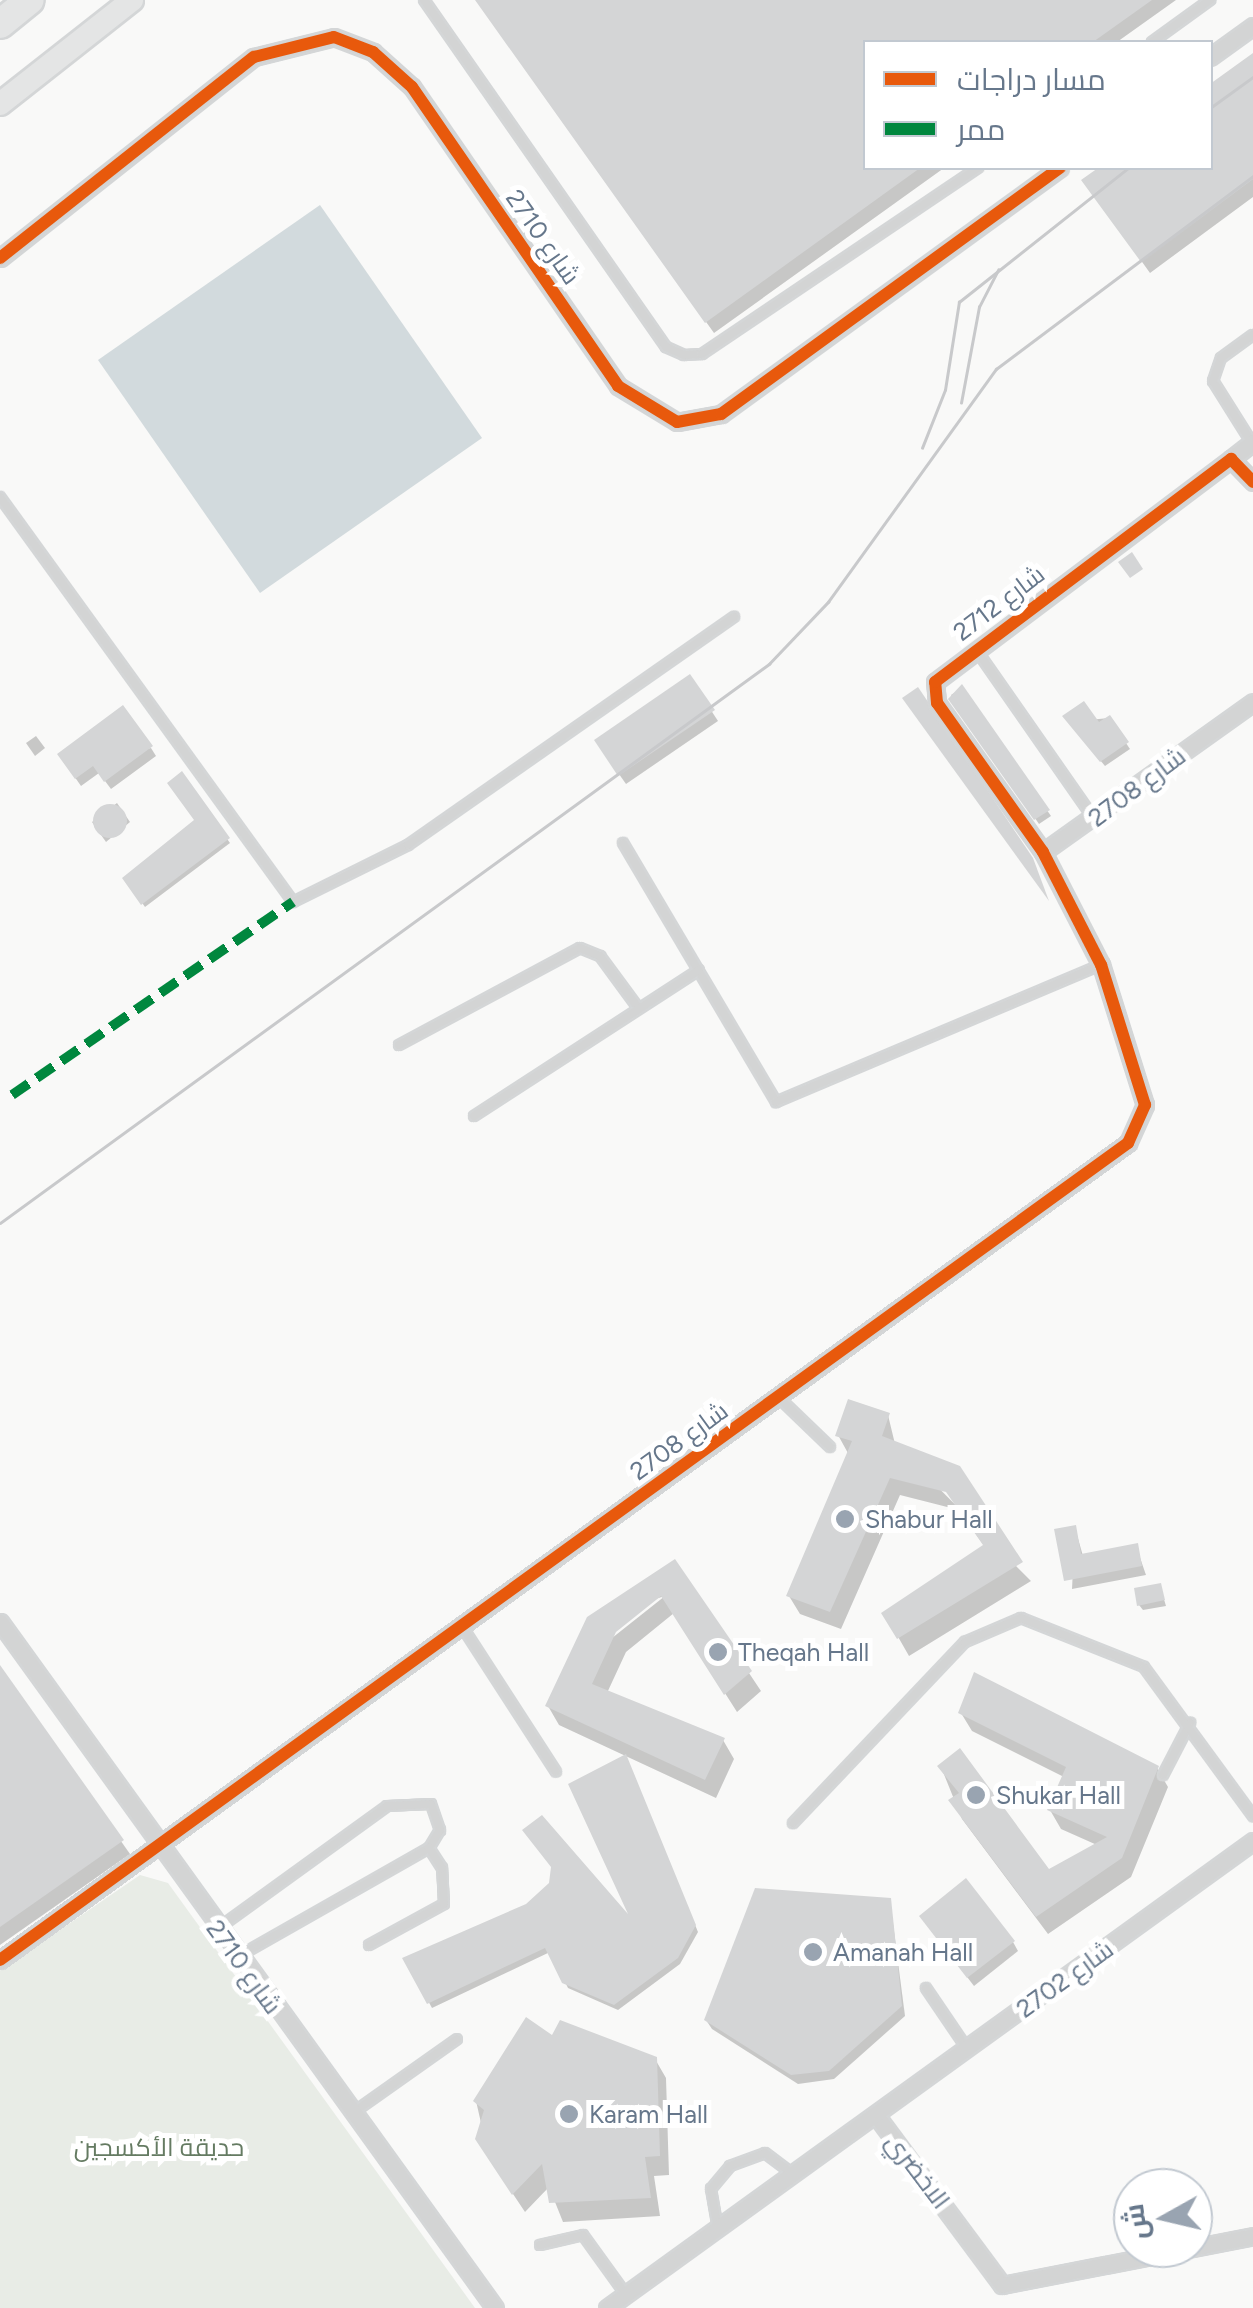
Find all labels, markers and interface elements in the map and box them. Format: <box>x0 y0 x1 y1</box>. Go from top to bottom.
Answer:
legend <box>863 40 1213 170</box>
text: مسار دراجات <box>957 61 1106 98</box>
text: ممر <box>957 111 1006 148</box>
street label: شارع 2710 <box>500 184 586 290</box>
street label: شارع 2712 <box>948 559 1050 647</box>
street label: شارع 2708 <box>1083 741 1191 833</box>
street label: شارع 2708 <box>624 1396 734 1486</box>
place label: Shabur Hall <box>865 1504 993 1534</box>
marker: Shabur Hall <box>834 1508 856 1530</box>
place label: Theqah Hall <box>738 1637 869 1667</box>
marker: Theqah Hall <box>707 1641 729 1663</box>
place label: Shukar Hall <box>996 1780 1121 1810</box>
marker: Shukar Hall <box>965 1784 987 1806</box>
street label: شارع 2710 <box>200 1914 288 2020</box>
street label: شارع 2702 <box>1011 1934 1119 2024</box>
place label: Amanah Hall <box>833 1937 973 1967</box>
marker: Amanah Hall <box>802 1941 824 1963</box>
place label: Karam Hall <box>589 2099 708 2129</box>
marker: Karam Hall <box>558 2103 580 2125</box>
street label: الاخضري <box>880 2127 956 2215</box>
park label: حديقة الأكسجين <box>74 2132 244 2162</box>
north arrow <box>1113 2168 1213 2268</box>
text: ش <box>1116 2202 1155 2242</box>

